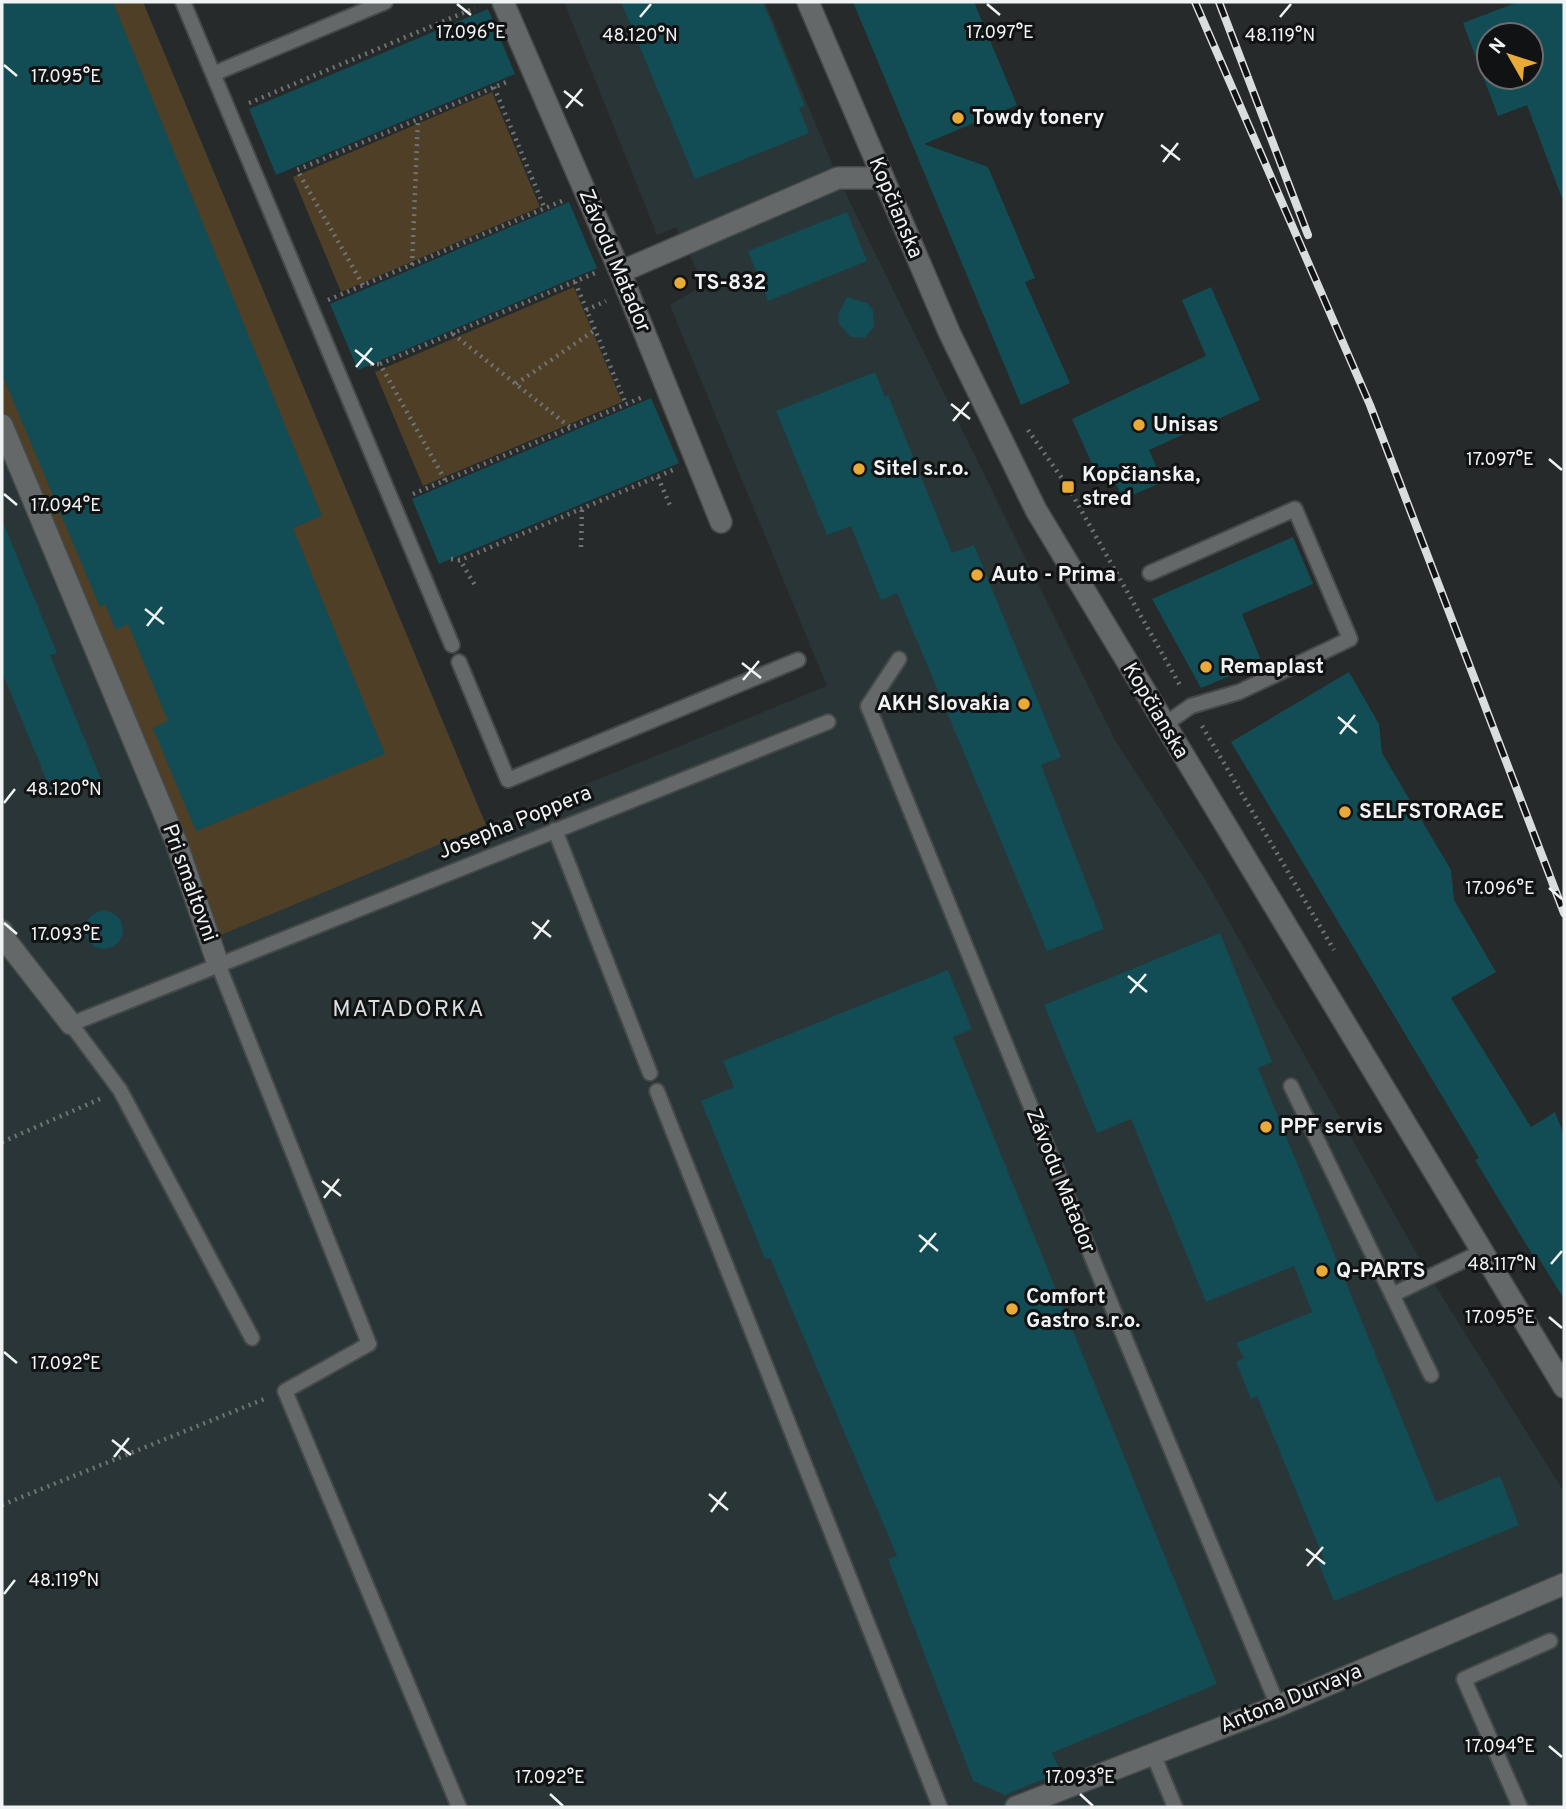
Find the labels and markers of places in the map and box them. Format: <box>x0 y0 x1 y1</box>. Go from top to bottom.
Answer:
place label: Towdy tonery <box>972 105 1104 132</box>
marker: Towdy tonery <box>950 110 966 126</box>
place label: TS-832 <box>694 270 766 297</box>
marker: TS-832 <box>672 275 688 291</box>
place label: Unisas <box>1153 412 1219 439</box>
marker: Unisas <box>1131 417 1147 433</box>
place label: Sitel s.r.o. <box>873 456 969 483</box>
marker: Sitel s.r.o. <box>851 461 867 477</box>
place label: Kopčianska, stred <box>1082 462 1201 513</box>
marker: Kopčianska, stred <box>1060 479 1076 495</box>
place label: Auto - Prima <box>991 562 1116 589</box>
marker: Auto - Prima <box>969 567 985 583</box>
place label: Remaplast <box>1220 654 1324 681</box>
marker: Remaplast <box>1198 659 1214 675</box>
place label: AKH Slovakia <box>877 691 1010 718</box>
marker: AKH Slovakia <box>1016 696 1032 712</box>
place label: SELFSTORAGE <box>1359 799 1504 826</box>
marker: SELFSTORAGE <box>1337 804 1353 820</box>
place label: PPF servis <box>1280 1114 1383 1141</box>
marker: PPF servis <box>1258 1119 1274 1135</box>
place label: Q-PARTS <box>1336 1258 1425 1285</box>
marker: Q-PARTS <box>1314 1263 1330 1279</box>
place label: Comfort Gastro s.r.o. <box>1026 1284 1140 1335</box>
marker: Comfort Gastro s.r.o. <box>1004 1301 1020 1317</box>

